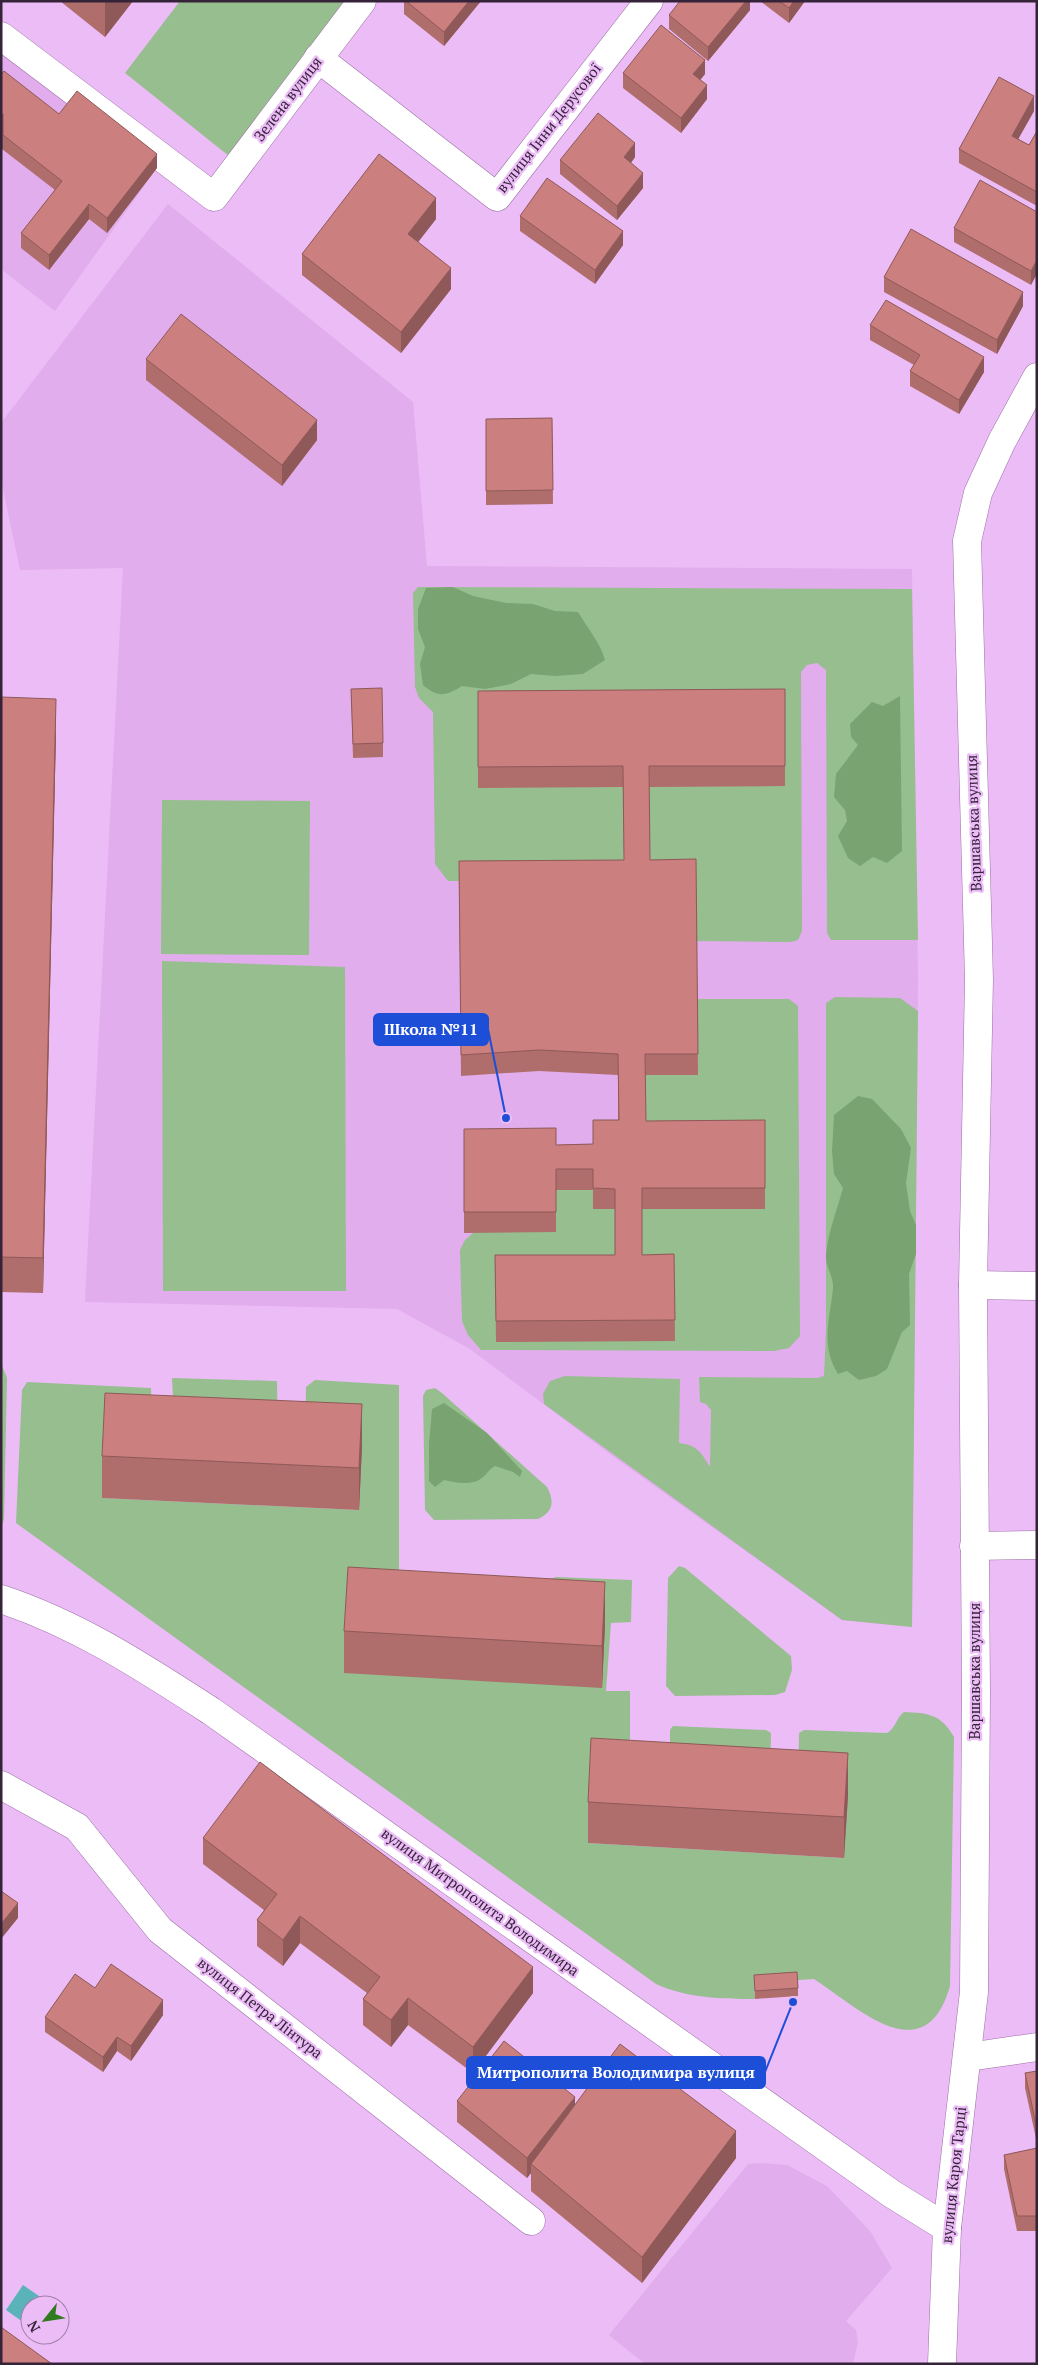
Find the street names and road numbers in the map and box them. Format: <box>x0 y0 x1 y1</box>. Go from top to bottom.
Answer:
street label: Зелена вулиця <box>249 52 326 145</box>
street label: вулиця Інни Дерусової <box>491 58 605 196</box>
street label: Варшавська вулиця <box>961 754 985 892</box>
street label: Варшавська вулиця <box>964 1603 984 1739</box>
street label: вулиця Митрополита Володимира <box>378 1823 584 1980</box>
street label: вулиця Петра Лінтура <box>194 1952 328 2063</box>
street label: вулиця Кароя Тарці <box>936 2106 970 2244</box>

